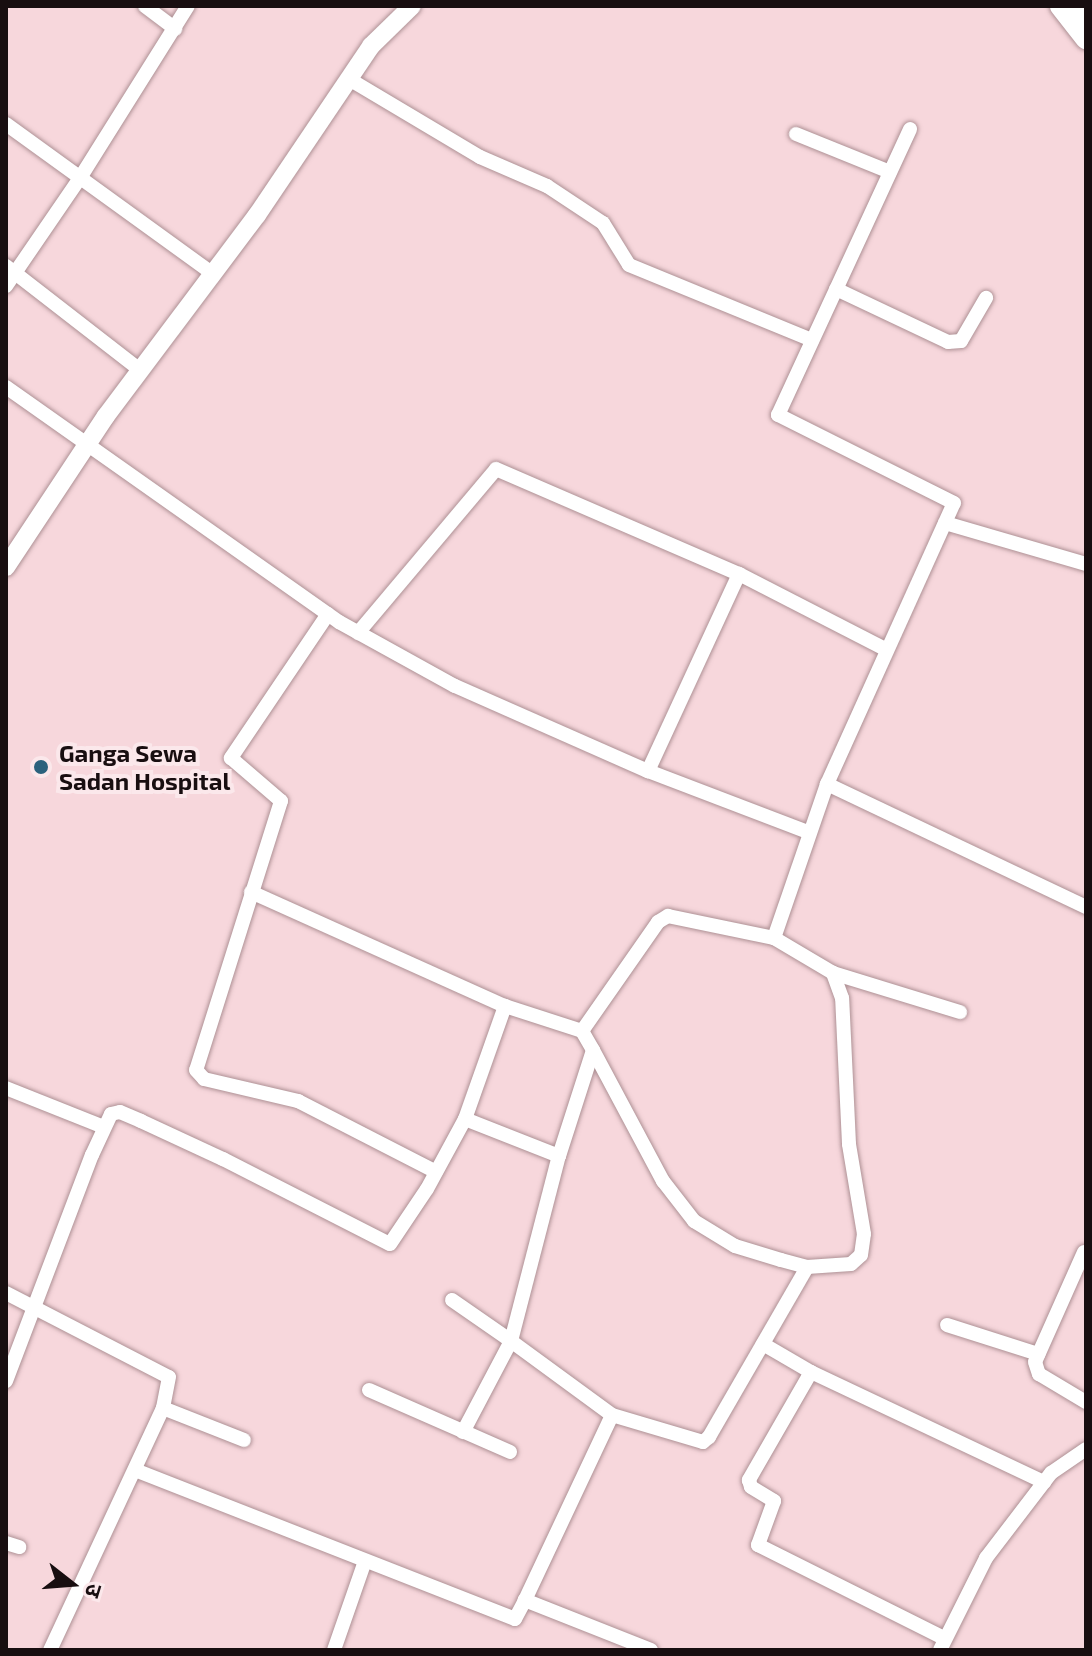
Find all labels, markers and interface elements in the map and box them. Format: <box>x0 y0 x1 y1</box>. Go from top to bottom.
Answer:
place label: Ganga Sewa Sadan Hospital <box>59 739 230 795</box>
marker: Ganga Sewa Sadan Hospital <box>30 756 52 778</box>
north arrow <box>32 1544 112 1624</box>
text: उ <box>81 1581 109 1601</box>

